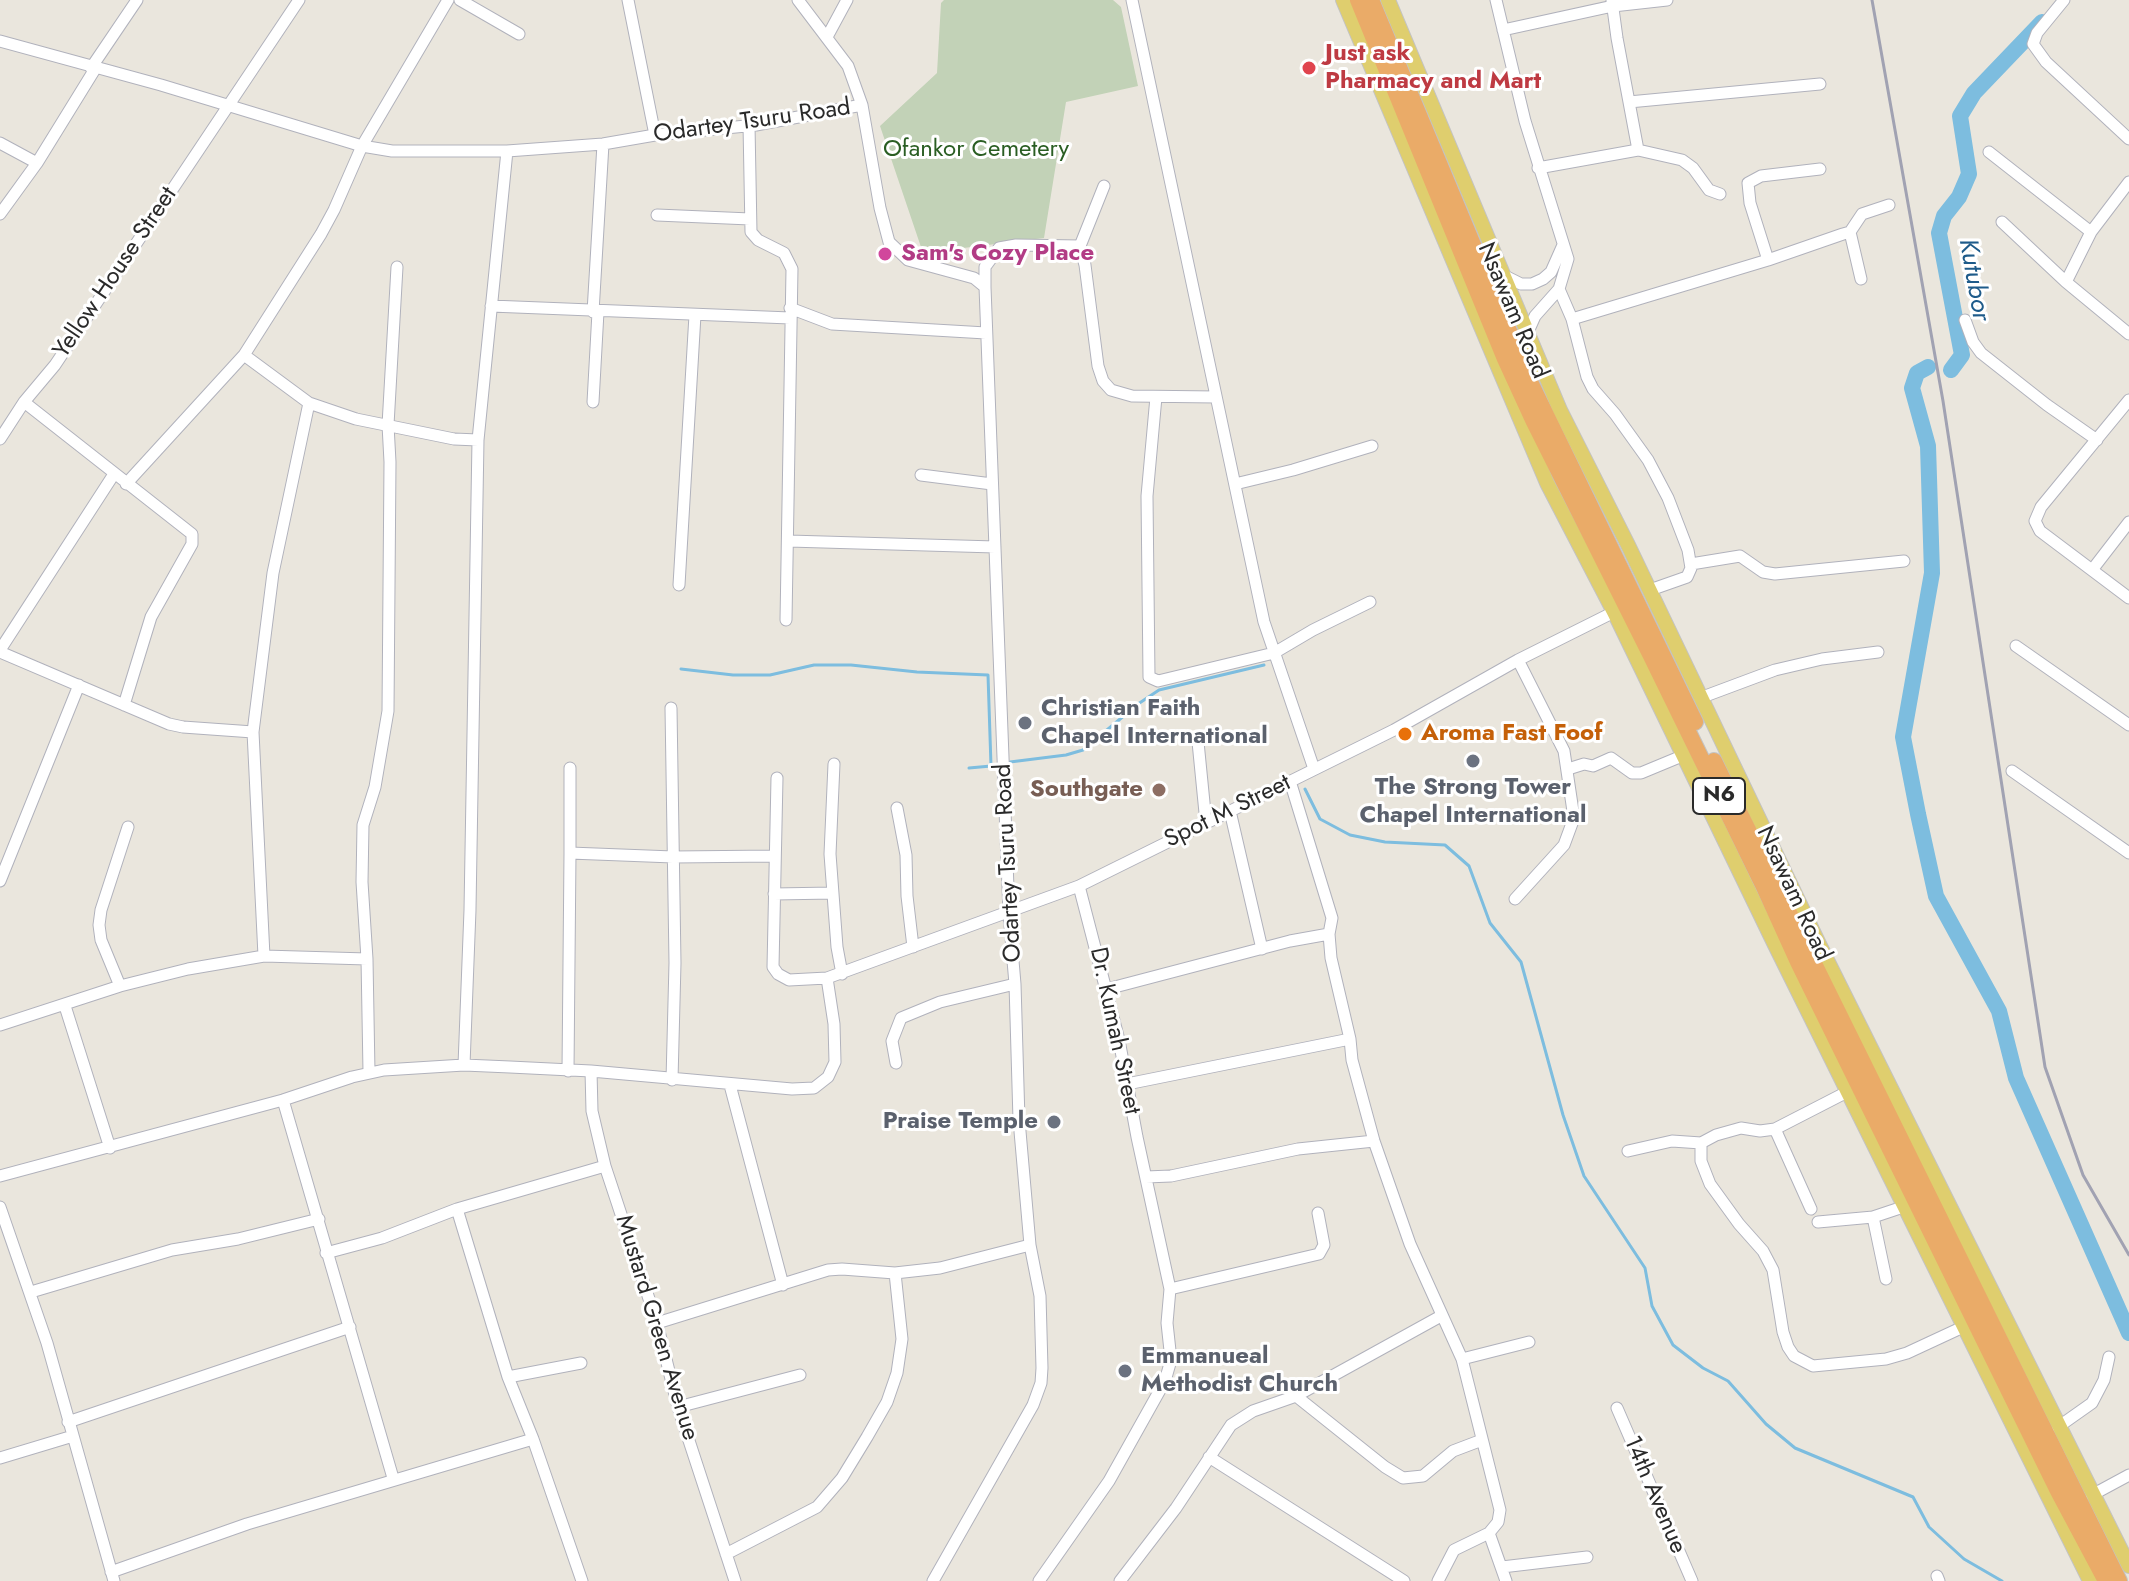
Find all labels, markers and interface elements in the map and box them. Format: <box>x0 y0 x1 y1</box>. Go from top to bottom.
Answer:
place label: Just ask Pharmacy and Mart <box>1325 40 1541 96</box>
marker: Just ask Pharmacy and Mart <box>1300 59 1318 77</box>
street label: Odartey Tsuru Road <box>652 94 852 150</box>
park label: Ofankor Cemetery <box>883 136 1069 164</box>
street label: Yellow House Street <box>48 182 184 364</box>
water label: Kutubor <box>1950 237 1996 323</box>
street label: Nsawam Road <box>1470 239 1554 383</box>
place label: Sam's Cozy Place <box>901 240 1094 268</box>
marker: Sam's Cozy Place <box>876 245 894 263</box>
place label: Christian Faith Chapel International <box>1041 695 1268 751</box>
marker: Christian Faith Chapel International <box>1016 714 1034 732</box>
place label: Aroma Fast Foof <box>1421 720 1603 748</box>
marker: Aroma Fast Foof <box>1396 725 1414 743</box>
marker: The Strong Tower Chapel International <box>1464 752 1482 770</box>
street label: Odartey Tsuru Road <box>989 763 1029 963</box>
street label: Spot M Street <box>1160 769 1296 855</box>
place label: The Strong Tower Chapel International <box>1360 774 1586 830</box>
place label: Southgate <box>1030 776 1143 804</box>
road number: N6 <box>1693 778 1745 814</box>
marker: Southgate <box>1150 781 1168 799</box>
street label: Nsawam Road <box>1749 822 1837 966</box>
street label: Dr. Kumah Street <box>1082 945 1146 1117</box>
place label: Praise Temple <box>883 1108 1038 1136</box>
marker: Praise Temple <box>1045 1113 1063 1131</box>
street label: Mustard Green Avenue <box>608 1212 704 1444</box>
place label: Emmanueal Methodist Church <box>1141 1343 1338 1399</box>
marker: Emmanueal Methodist Church <box>1116 1362 1134 1380</box>
street label: 14th Avenue <box>1616 1432 1692 1558</box>

